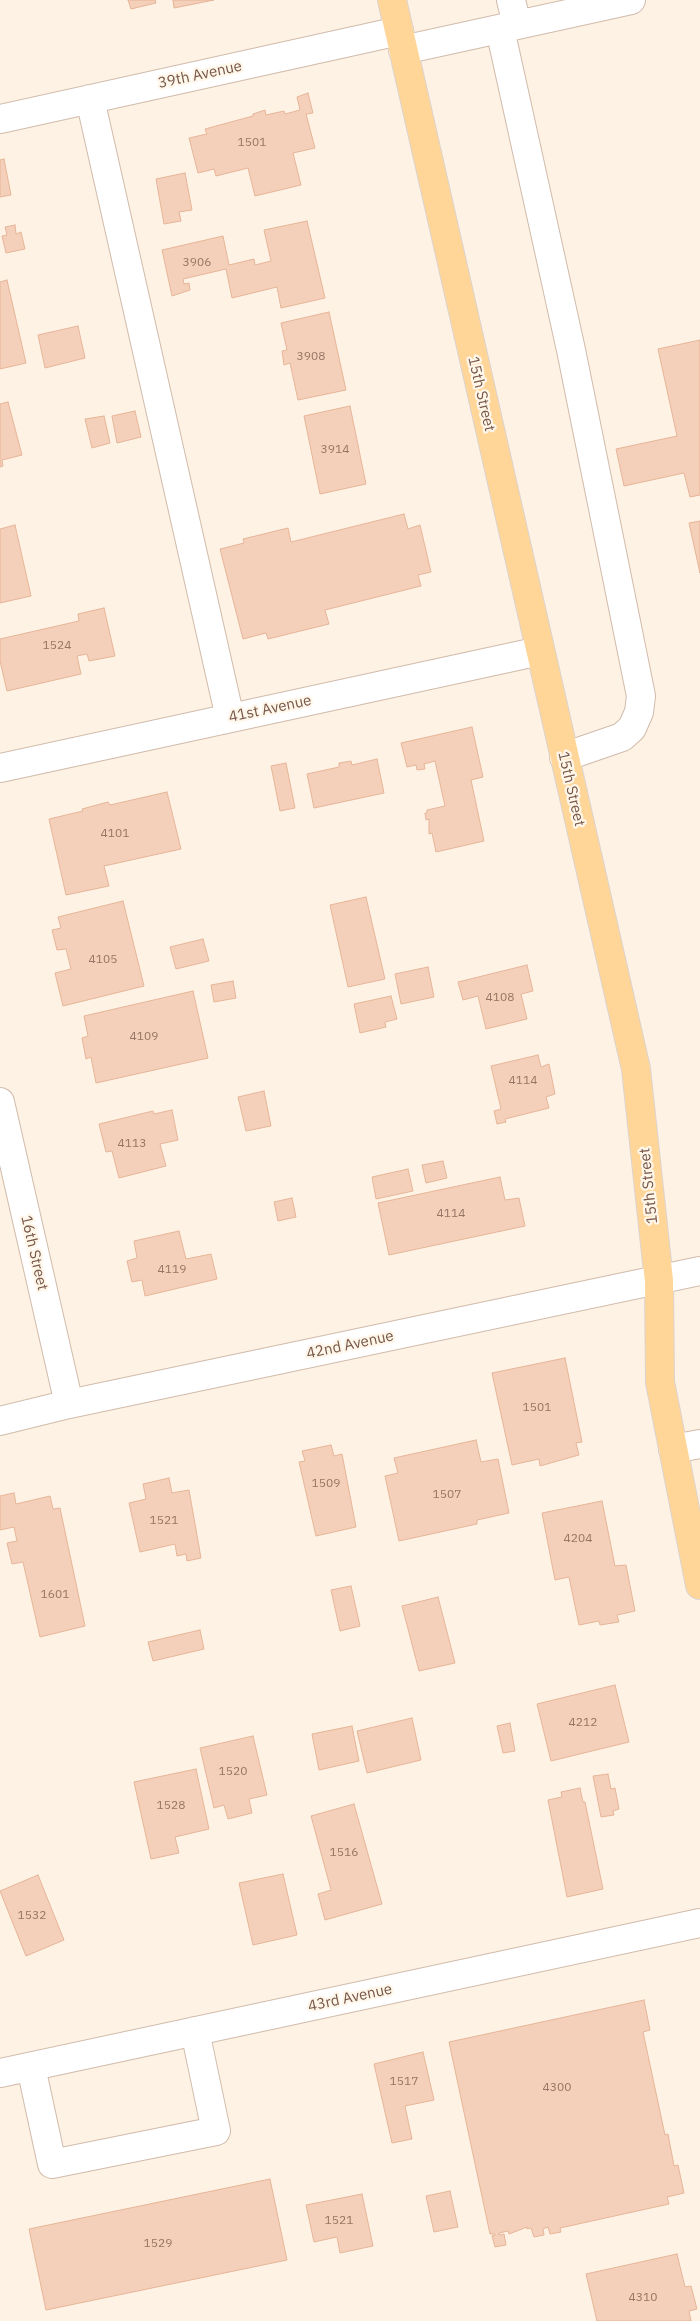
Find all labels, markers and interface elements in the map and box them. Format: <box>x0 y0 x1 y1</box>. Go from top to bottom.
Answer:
street label: 39th Avenue <box>156 57 244 93</box>
house number: 1501 <box>238 136 266 150</box>
house number: 3906 <box>183 256 211 270</box>
house number: 3908 <box>297 350 325 364</box>
street label: 15th Street <box>464 355 498 433</box>
house number: 3914 <box>321 443 349 457</box>
house number: 1524 <box>43 639 71 653</box>
street label: 41st Avenue <box>227 691 313 727</box>
street label: 15th Street <box>554 750 588 828</box>
house number: 4101 <box>101 827 129 841</box>
house number: 4105 <box>89 953 117 967</box>
house number: 4108 <box>486 991 514 1005</box>
house number: 4109 <box>130 1030 158 1044</box>
house number: 4114 <box>509 1074 537 1088</box>
house number: 4113 <box>118 1137 146 1151</box>
street label: 15th Street <box>636 1147 662 1225</box>
house number: 4114 <box>437 1207 465 1221</box>
street label: 16th Street <box>17 1214 51 1292</box>
house number: 4119 <box>158 1263 186 1277</box>
street label: 42nd Avenue <box>305 1327 395 1363</box>
house number: 1501 <box>523 1401 551 1415</box>
house number: 1509 <box>312 1477 340 1491</box>
house number: 1507 <box>433 1488 461 1502</box>
house number: 1521 <box>150 1514 178 1528</box>
house number: 4204 <box>564 1532 592 1546</box>
house number: 1601 <box>41 1588 69 1602</box>
house number: 4212 <box>569 1716 597 1730</box>
house number: 1520 <box>219 1765 247 1779</box>
house number: 1528 <box>157 1799 185 1813</box>
house number: 1516 <box>330 1846 358 1860</box>
house number: 1532 <box>18 1909 46 1923</box>
street label: 43rd Avenue <box>306 1980 394 2016</box>
house number: 1517 <box>390 2075 418 2089</box>
house number: 4300 <box>543 2081 571 2095</box>
house number: 1521 <box>325 2214 353 2228</box>
house number: 1529 <box>144 2237 172 2251</box>
house number: 4310 <box>629 2291 657 2305</box>

